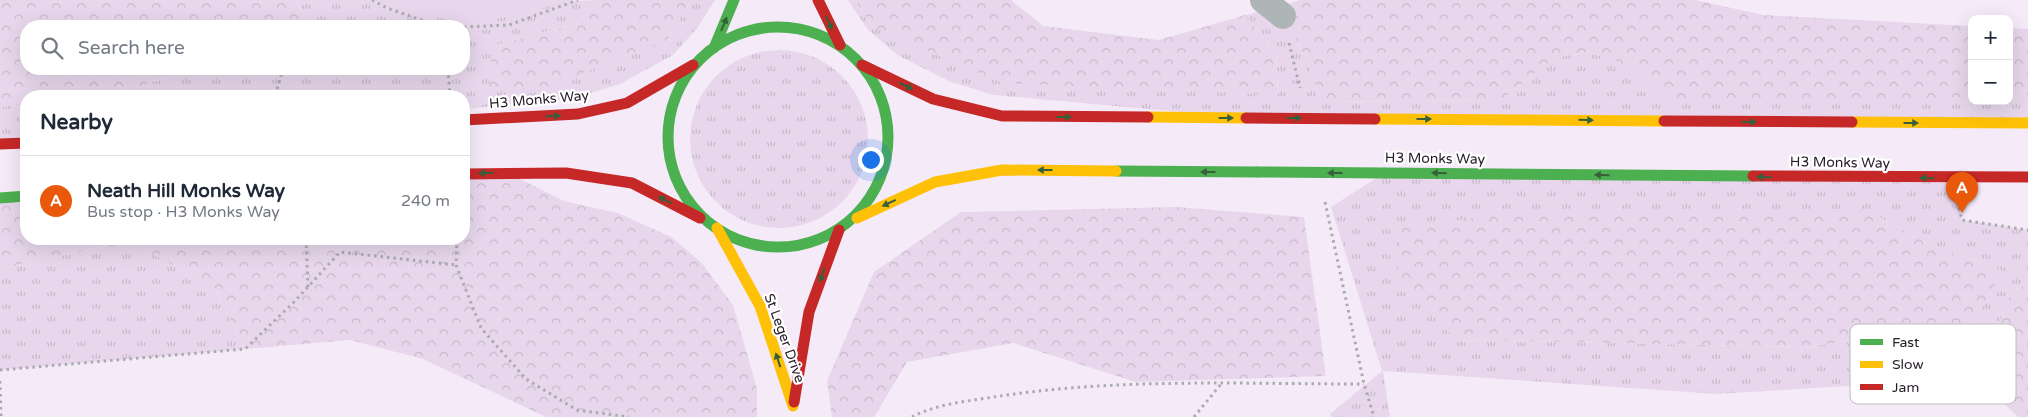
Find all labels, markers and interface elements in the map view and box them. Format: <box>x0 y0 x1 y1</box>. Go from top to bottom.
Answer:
map controls <box>1968 15 2013 105</box>
button: + <box>1968 15 2013 60</box>
one-way arrow <box>720 16 728 31</box>
one-way arrow <box>825 16 833 30</box>
search box <box>20 20 470 75</box>
icon: search <box>38 34 66 62</box>
text: Search here <box>78 37 185 59</box>
button: − <box>1968 60 2013 105</box>
one-way arrow <box>899 82 914 90</box>
street label: H3 Monks Way <box>488 87 590 112</box>
text: Nearby <box>40 110 113 135</box>
one-way arrow <box>545 111 561 119</box>
one-way arrow <box>1056 113 1072 121</box>
one-way arrow <box>1219 114 1235 122</box>
one-way arrow <box>1287 114 1303 122</box>
one-way arrow <box>1416 115 1432 123</box>
one-way arrow <box>1578 116 1594 124</box>
one-way arrow <box>1741 118 1757 126</box>
one-way arrow <box>1903 119 1919 127</box>
your location <box>858 147 884 173</box>
street label: H3 Monks Way <box>1385 149 1486 168</box>
street label: H3 Monks Way <box>1790 153 1891 172</box>
one-way arrow <box>1037 166 1053 174</box>
one-way arrow <box>1200 168 1216 176</box>
one-way arrow <box>1327 169 1343 177</box>
one-way arrow <box>1431 169 1447 177</box>
one-way arrow <box>477 170 493 178</box>
one-way arrow <box>1594 171 1610 179</box>
one-way arrow <box>1756 172 1772 180</box>
pin: A <box>1946 172 1978 213</box>
one-way arrow <box>1919 174 1935 182</box>
text: Neath Hill Monks Way <box>87 180 285 202</box>
text: A <box>50 191 62 211</box>
text: 240 m <box>401 191 450 211</box>
one-way arrow <box>658 196 672 204</box>
one-way arrow <box>882 200 896 208</box>
text: Bus stop · H3 Monks Way <box>87 202 280 222</box>
one-way arrow <box>818 268 825 283</box>
street label: St Leger Drive <box>761 291 809 385</box>
legend <box>1850 324 2016 404</box>
text: Fast <box>1892 334 1920 351</box>
one-way arrow <box>773 352 781 367</box>
text: Slow <box>1892 356 1924 373</box>
text: Jam <box>1892 379 1919 396</box>

